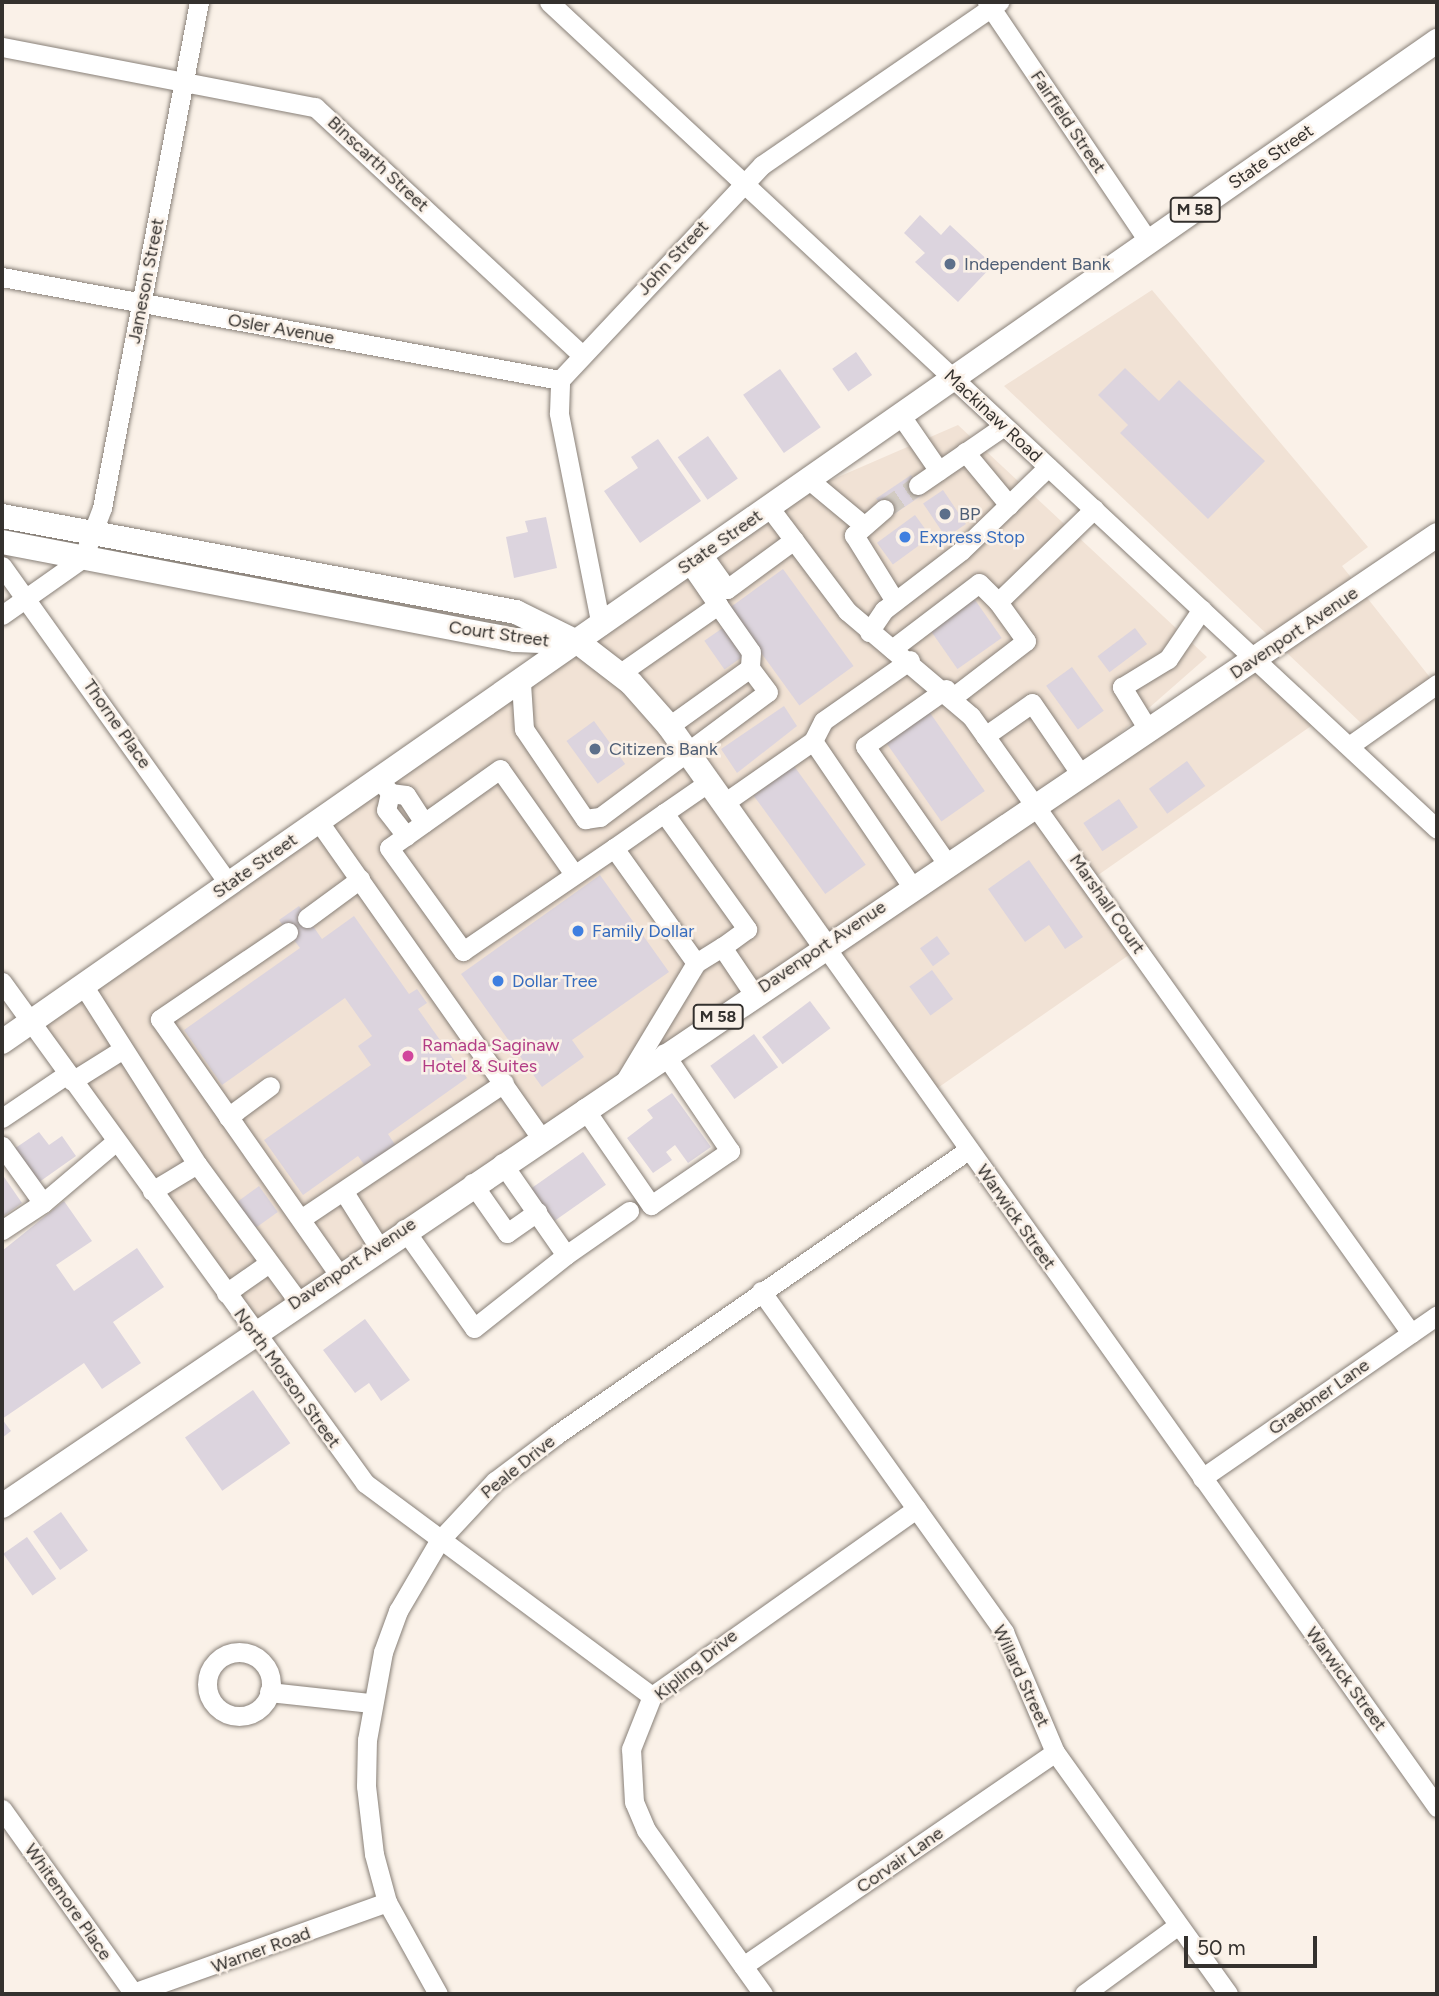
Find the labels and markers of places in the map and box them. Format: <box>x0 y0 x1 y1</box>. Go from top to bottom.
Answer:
place label: Independent Bank <box>964 253 1110 275</box>
marker: Independent Bank <box>942 256 958 272</box>
place label: BP <box>959 503 980 525</box>
marker: BP <box>937 506 953 522</box>
place label: Express Stop <box>919 526 1025 548</box>
marker: Express Stop <box>897 529 913 545</box>
place label: Citizens Bank <box>609 738 718 760</box>
marker: Citizens Bank <box>587 741 603 757</box>
place label: Family Dollar <box>592 920 694 942</box>
marker: Family Dollar <box>570 923 586 939</box>
place label: Dollar Tree <box>512 970 597 992</box>
marker: Dollar Tree <box>490 973 506 989</box>
place label: Ramada Saginaw Hotel & Suites <box>422 1035 559 1078</box>
marker: Ramada Saginaw Hotel & Suites <box>400 1048 416 1064</box>

